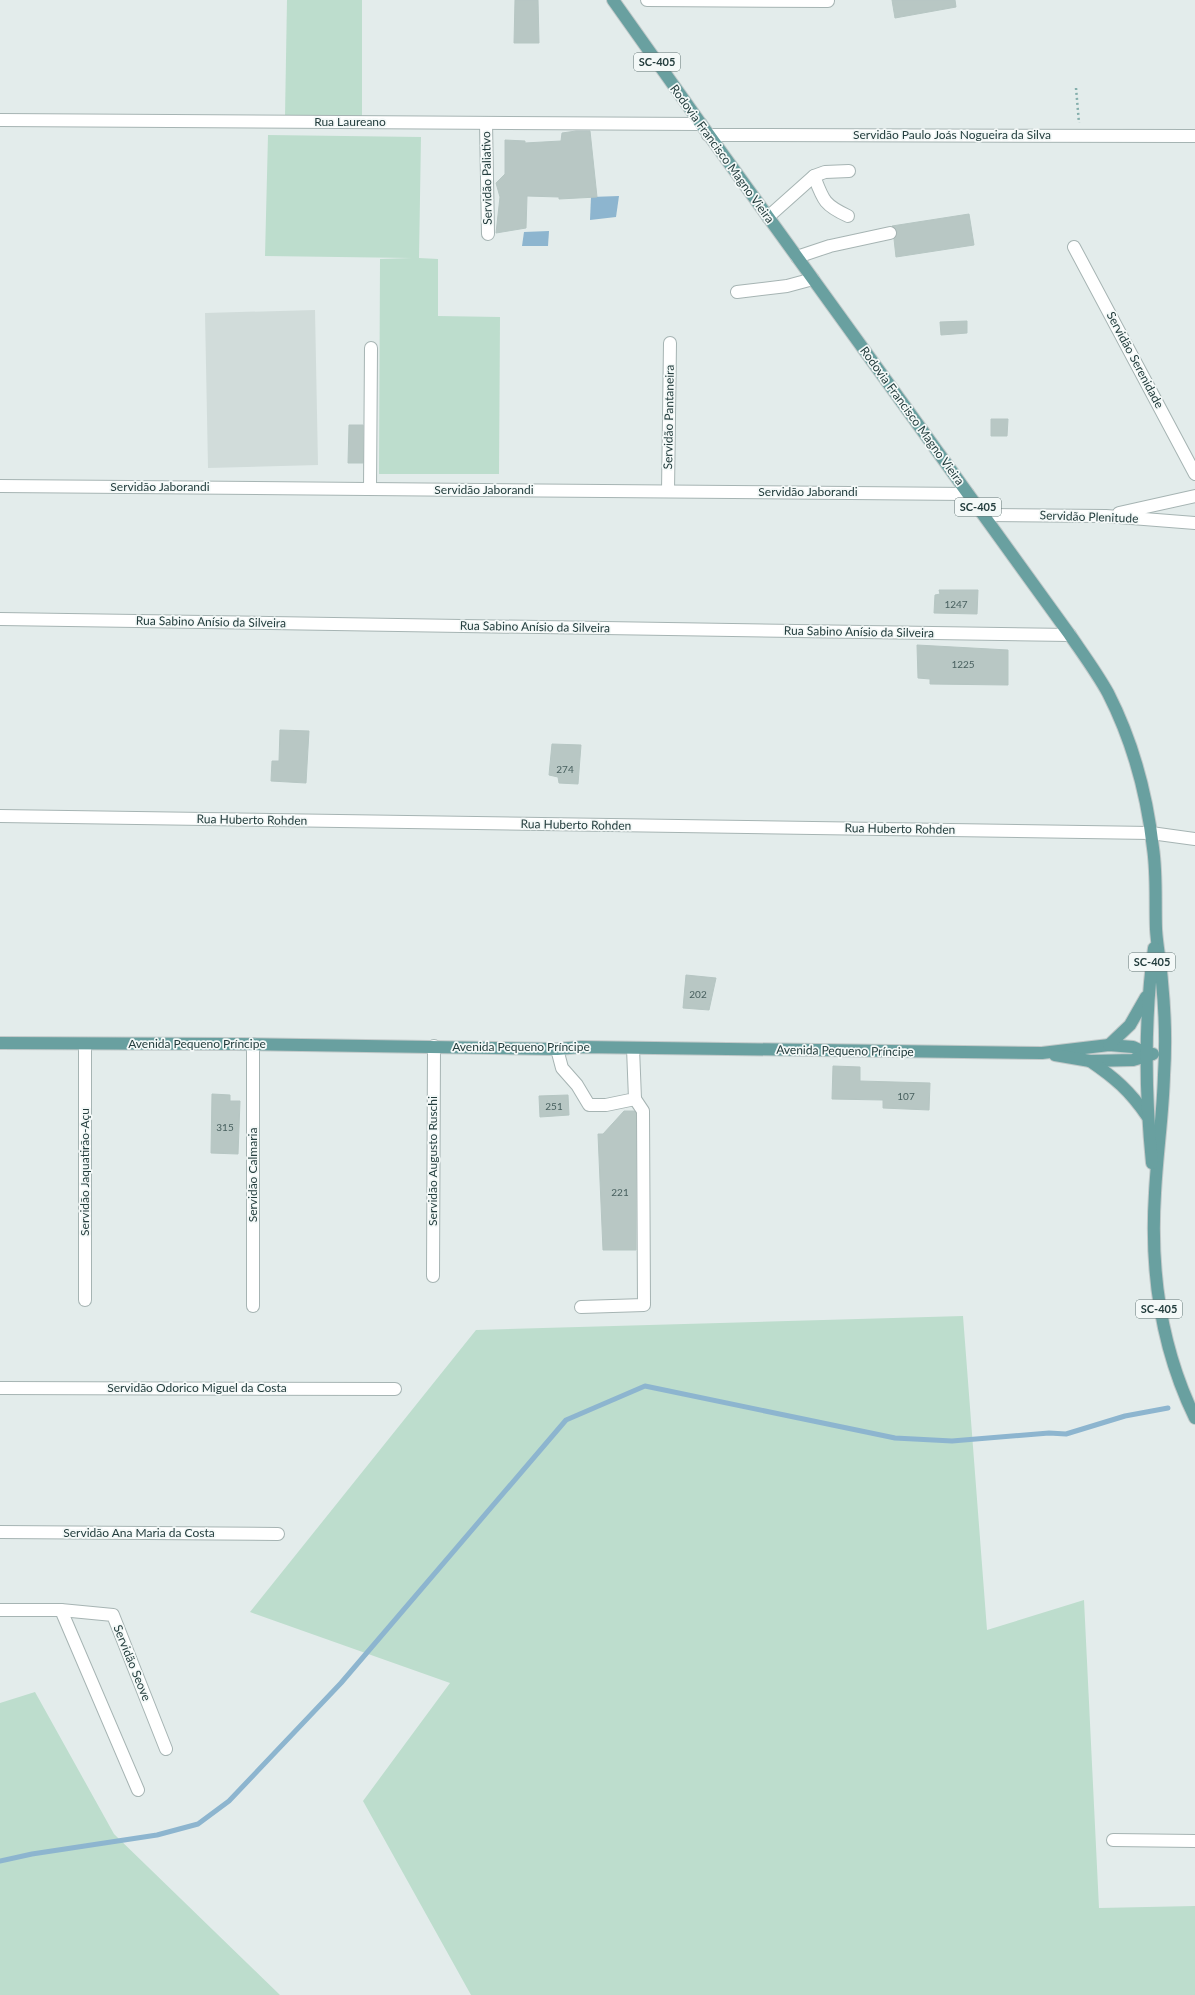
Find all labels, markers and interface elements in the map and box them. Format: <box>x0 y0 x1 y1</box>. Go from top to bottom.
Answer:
road number: SC-405 <box>634 53 680 71</box>
street label: Rodovia Francisco Magno Vieira <box>667 81 778 226</box>
street label: Rua Laureano <box>314 114 386 129</box>
street label: Servidão Paulo Joás Nogueira da Silva <box>853 127 1051 142</box>
street label: Servidão Paliativo <box>478 131 495 225</box>
street label: Servidão Serenidade <box>1104 309 1167 411</box>
street label: Rodovia Francisco Magno Vieira <box>857 343 968 488</box>
street label: Servidão Pantaneira <box>660 364 677 470</box>
street label: Servidão Jaborandi <box>110 479 210 494</box>
street label: Servidão Jaborandi <box>434 482 534 497</box>
street label: Servidão Jaborandi <box>758 484 858 499</box>
road number: SC-405 <box>955 498 1001 516</box>
street label: Servidão Plenitude <box>1039 507 1139 526</box>
house number: 1247 <box>944 598 968 610</box>
street label: Rua Sabino Anísio da Silveira <box>136 613 286 630</box>
street label: Rua Sabino Anísio da Silveira <box>460 618 610 635</box>
street label: Rua Sabino Anísio da Silveira <box>784 623 934 640</box>
house number: 1225 <box>951 658 975 670</box>
house number: 274 <box>556 763 574 775</box>
street label: Rua Huberto Rohden <box>197 811 307 828</box>
street label: Rua Huberto Rohden <box>521 816 631 833</box>
street label: Rua Huberto Rohden <box>845 820 955 837</box>
road number: SC-405 <box>1129 953 1175 971</box>
house number: 202 <box>689 988 707 1000</box>
street label: Avenida Pequeno Príncipe <box>128 1036 266 1051</box>
street label: Avenida Pequeno Príncipe <box>452 1039 590 1054</box>
street label: Avenida Pequeno Príncipe <box>776 1042 914 1059</box>
house number: 107 <box>897 1090 915 1102</box>
street label: Servidão Augusto Ruschi <box>425 1096 440 1226</box>
house number: 251 <box>545 1100 563 1112</box>
street label: Servidão Jaquatirão-Açu <box>77 1108 92 1236</box>
house number: 315 <box>216 1121 234 1133</box>
street label: Servidão Calmaria <box>245 1128 260 1222</box>
house number: 221 <box>611 1186 629 1198</box>
road number: SC-405 <box>1136 1300 1182 1318</box>
street label: Servidão Odorico Miguel da Costa <box>107 1380 287 1395</box>
street label: Servidão Ana Maria da Costa <box>63 1525 215 1540</box>
street label: Servidão Seove <box>110 1623 155 1703</box>

